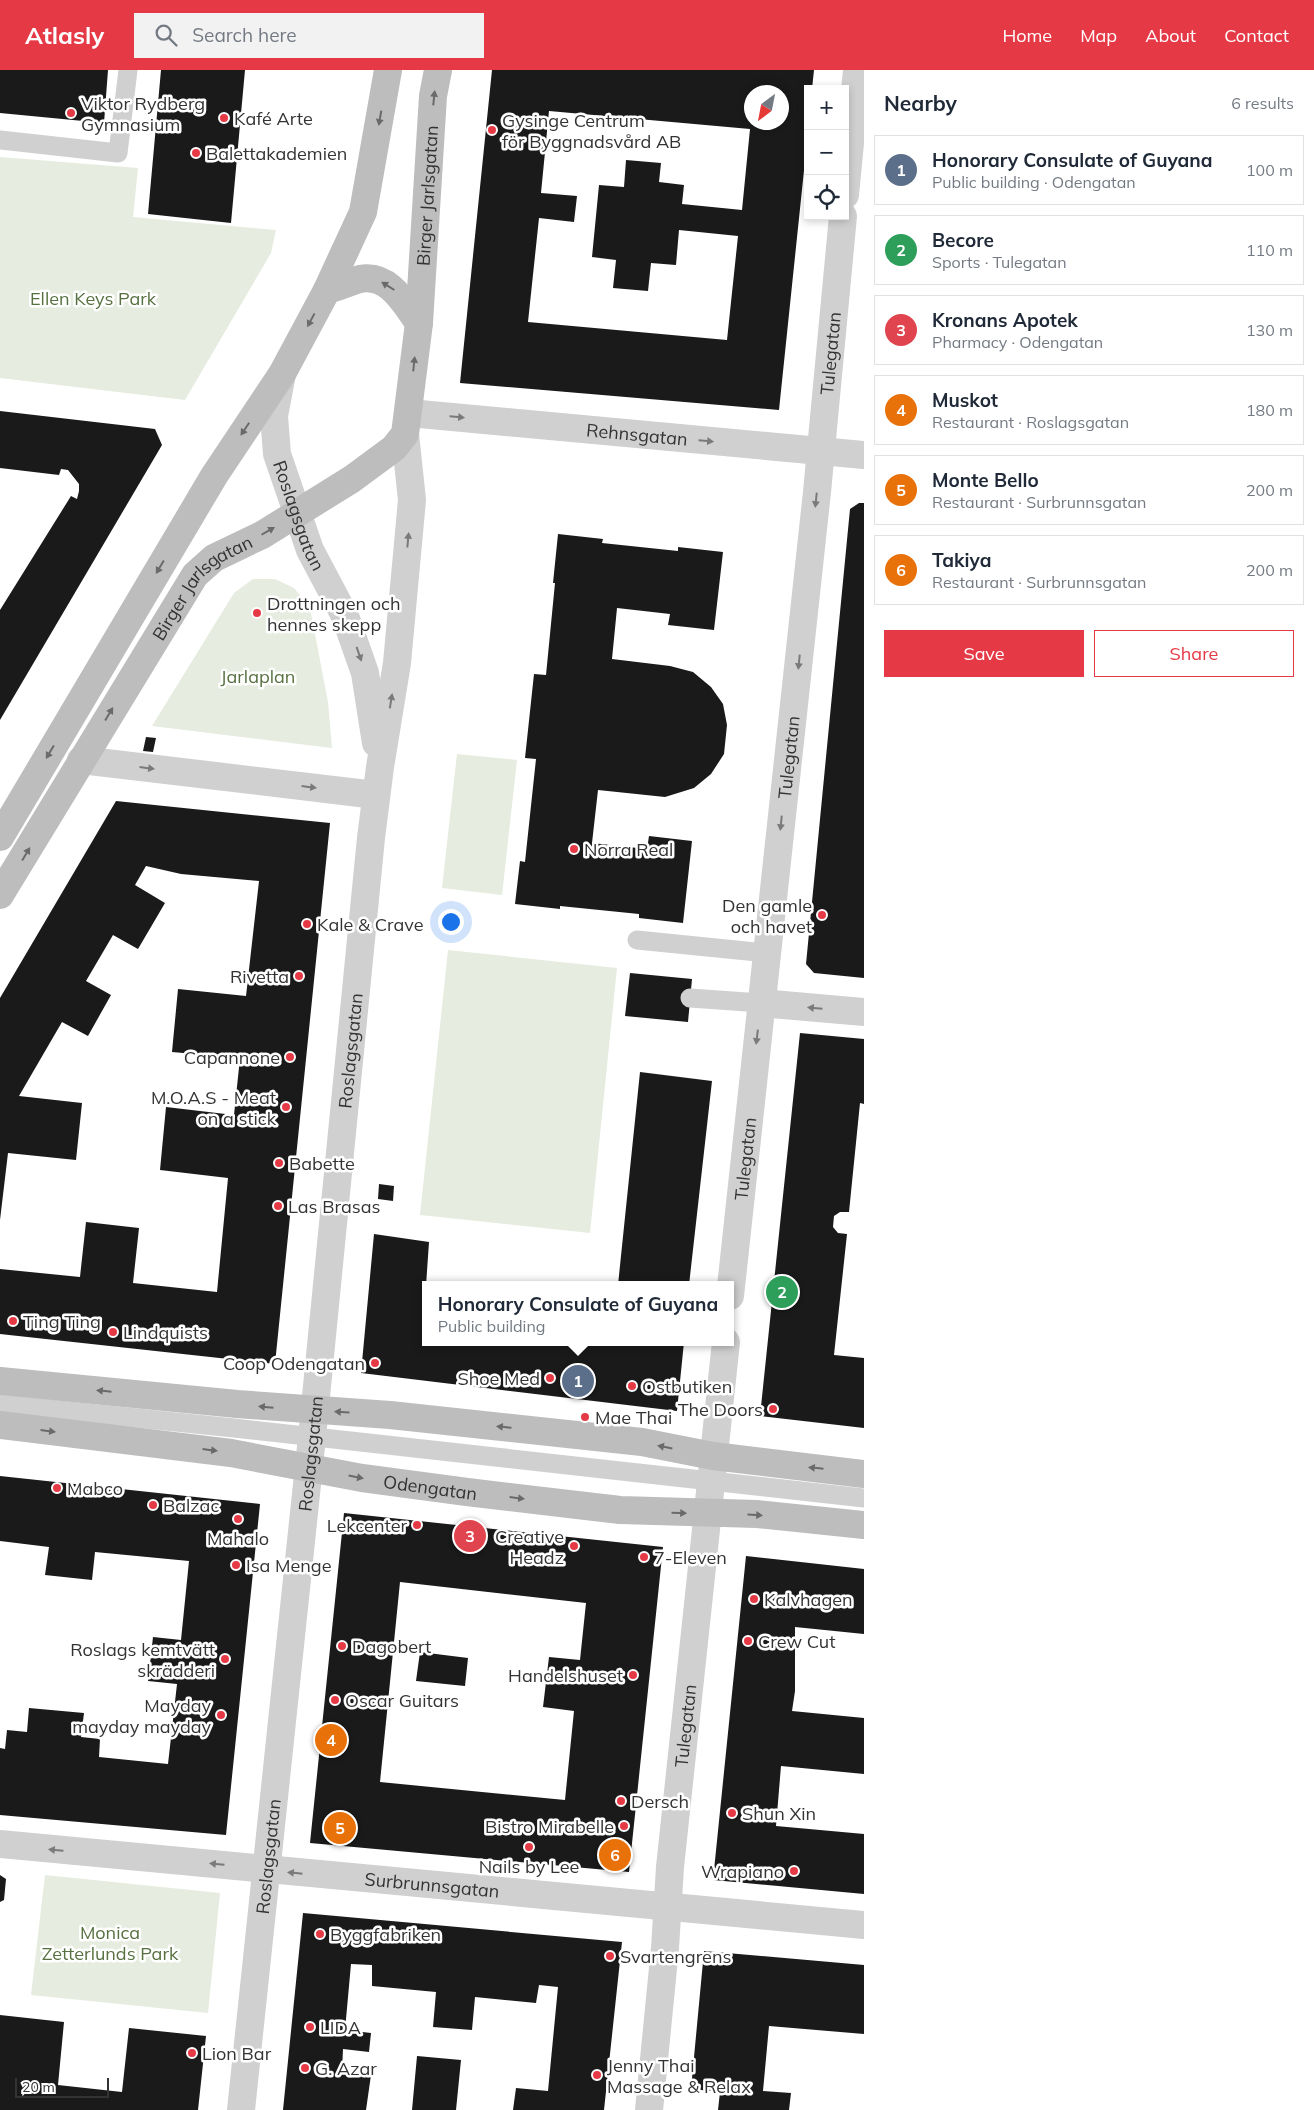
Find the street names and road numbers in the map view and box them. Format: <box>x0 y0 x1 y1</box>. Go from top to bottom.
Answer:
street label: Birger Jarlsgatan <box>411 125 443 267</box>
street label: Tulegatan <box>815 311 845 396</box>
street label: Rehnsgatan <box>585 418 689 450</box>
street label: Roslagsgatan <box>268 457 330 574</box>
street label: Birger Jarlsgatan <box>147 530 256 644</box>
street label: Tulegatan <box>772 714 804 800</box>
street label: Roslagsgatan <box>333 992 367 1109</box>
street label: Tulegatan <box>729 1116 761 1202</box>
street label: Roslagsgatan <box>293 1395 327 1512</box>
street label: Odengatan <box>382 1469 479 1505</box>
street label: Tulegatan <box>669 1683 701 1768</box>
street label: Roslagsgatan <box>250 1798 285 1915</box>
street label: Surbrunnsgatan <box>364 1867 501 1902</box>

